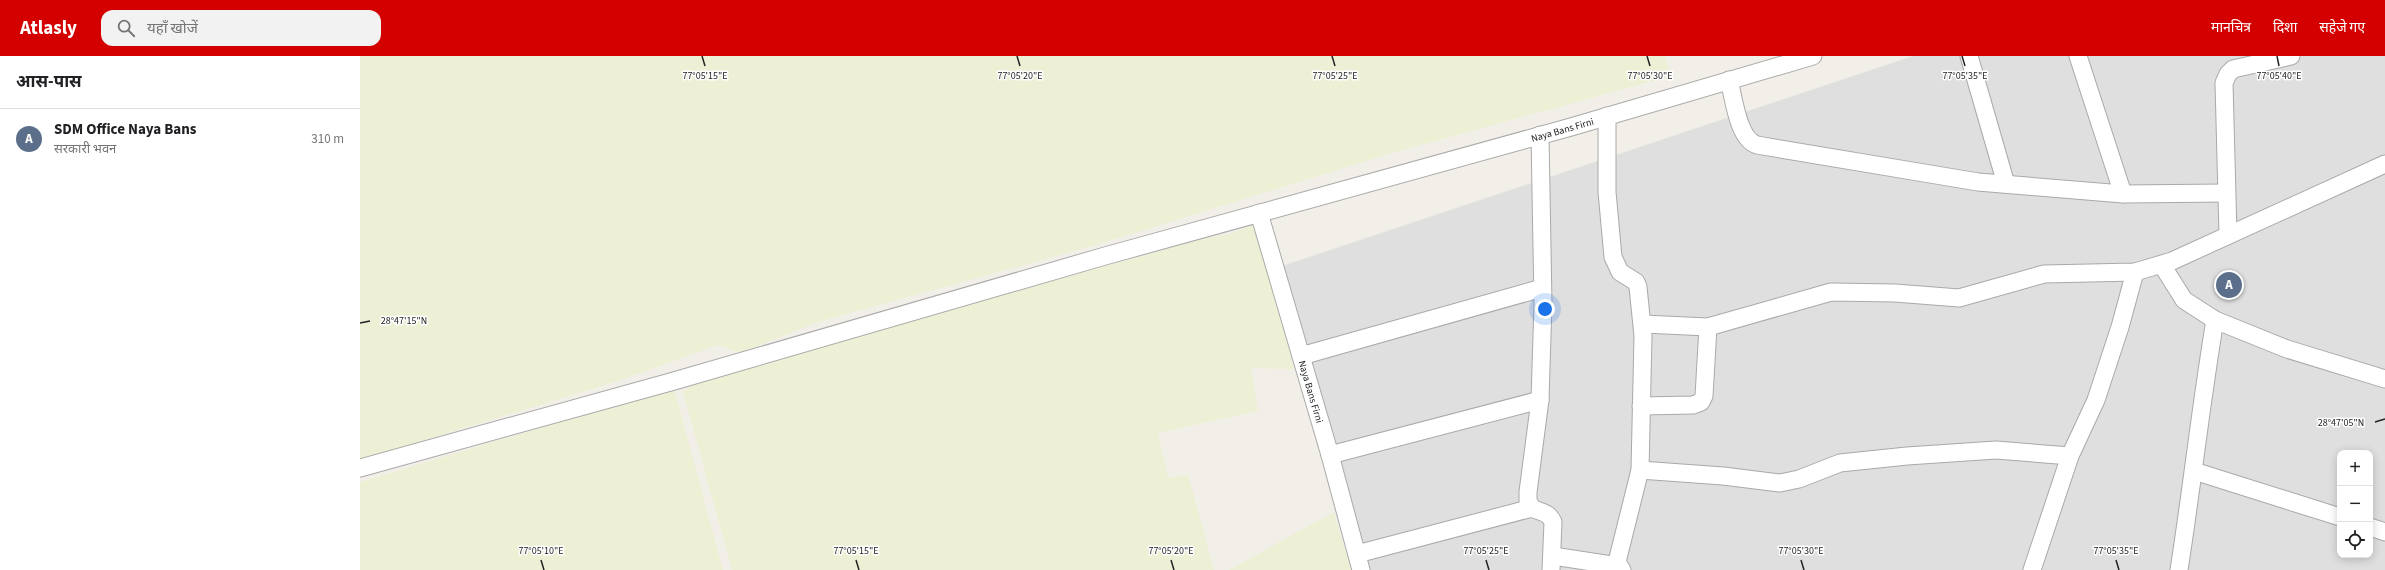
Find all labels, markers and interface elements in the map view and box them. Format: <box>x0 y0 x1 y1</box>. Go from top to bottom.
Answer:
search box <box>101 10 381 46</box>
text: Atlasly <box>20 15 77 42</box>
icon: search <box>115 17 137 39</box>
text: यहाँ खोजें <box>147 18 198 39</box>
text: मानचित्र <box>2211 18 2251 38</box>
text: दिशा <box>2273 18 2297 38</box>
text: सहेजे गए <box>2319 18 2365 38</box>
text: 77°05'15"E <box>682 69 728 83</box>
text: 77°05'20"E <box>997 69 1043 83</box>
text: 77°05'25"E <box>1312 69 1358 83</box>
text: 77°05'30"E <box>1627 69 1673 83</box>
text: 77°05'35"E <box>1942 69 1988 83</box>
text: 77°05'40"E <box>2256 69 2302 83</box>
text: आस-पास <box>16 70 82 94</box>
street label: Naya Bans Firni <box>1530 115 1595 146</box>
text: SDM Office Naya Bans <box>54 119 196 140</box>
text: A <box>25 130 33 148</box>
text: 310 m <box>311 130 344 148</box>
text: सरकारी भवन <box>54 140 116 158</box>
pin: A <box>2216 270 2242 300</box>
your location <box>1535 299 1555 319</box>
text: 28°47'15"N <box>381 314 427 328</box>
street label: Naya Bans Firni <box>1295 359 1326 425</box>
text: 28°47'05"N <box>2318 416 2364 430</box>
map controls <box>2337 450 2373 558</box>
button: + <box>2337 450 2373 486</box>
button: − <box>2337 486 2373 522</box>
button: locate <box>2337 522 2373 558</box>
text: 77°05'10"E <box>518 544 564 558</box>
text: 77°05'15"E <box>833 544 879 558</box>
text: 77°05'20"E <box>1148 544 1194 558</box>
text: 77°05'25"E <box>1463 544 1509 558</box>
text: 77°05'30"E <box>1778 544 1824 558</box>
text: 77°05'35"E <box>2093 544 2139 558</box>

